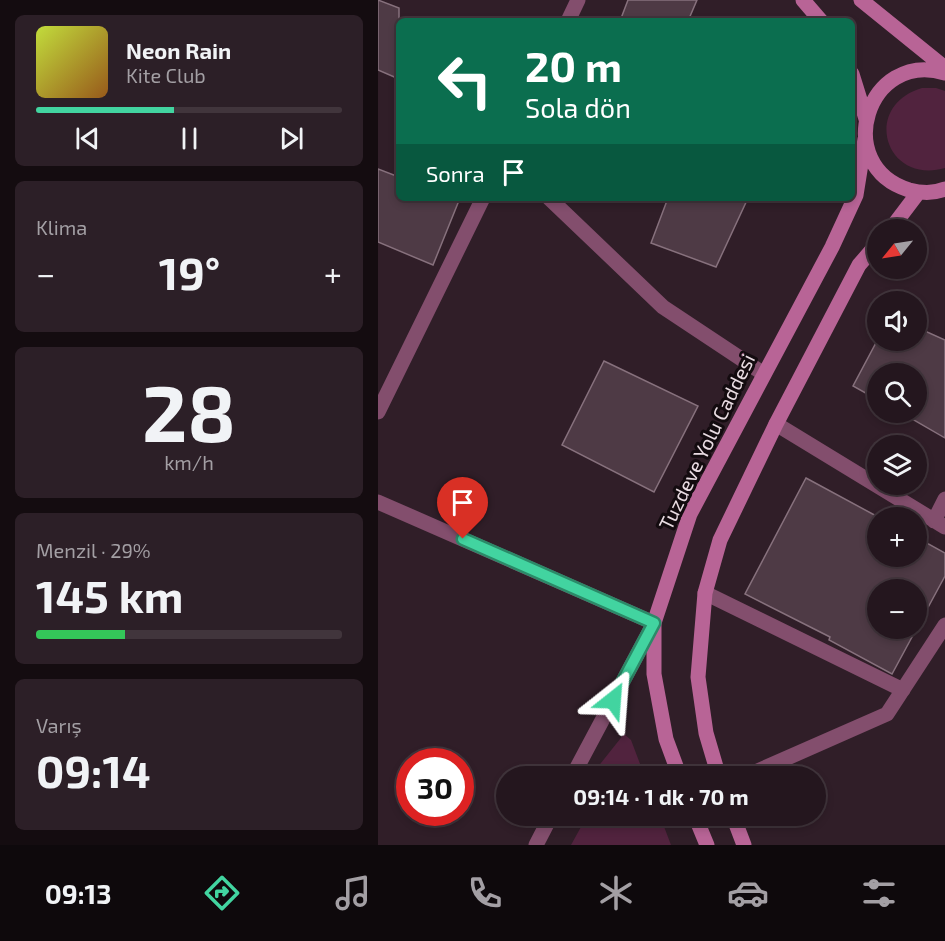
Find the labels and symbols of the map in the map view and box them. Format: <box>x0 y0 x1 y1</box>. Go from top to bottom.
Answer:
north arrow <box>867 219 927 279</box>
street label: Tuzdeve Yolu Caddesi <box>653 350 759 534</box>
pin <box>437 477 488 539</box>
position arrow <box>581 668 645 732</box>
speed limit sign: 30 <box>396 748 474 826</box>

